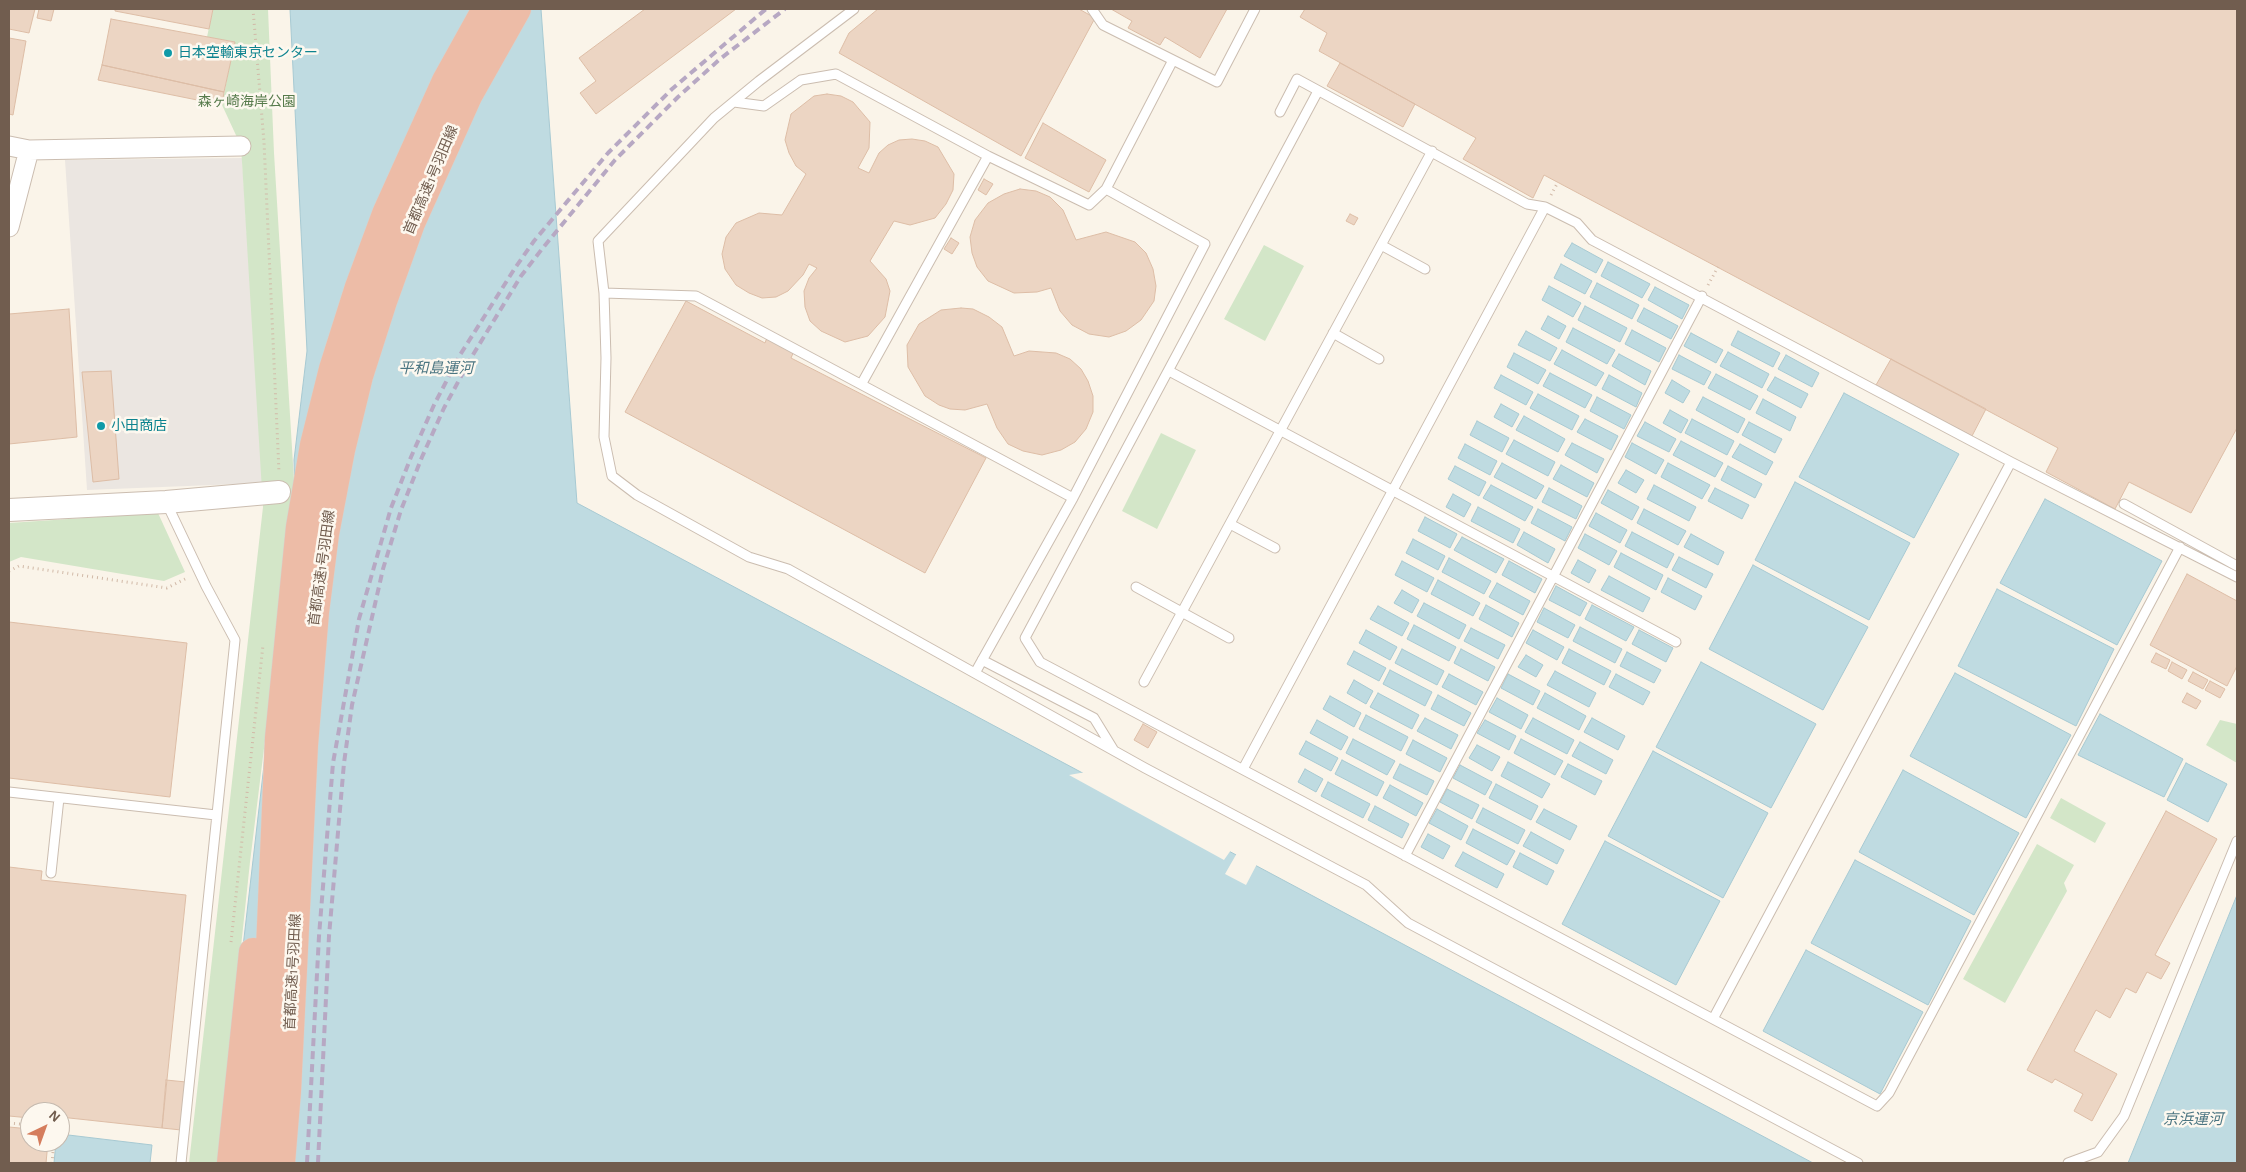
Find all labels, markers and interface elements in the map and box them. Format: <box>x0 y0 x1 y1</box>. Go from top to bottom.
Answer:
place label: 日本空輸東京センター <box>178 45 318 61</box>
marker: 日本空輸東京センター <box>162 47 174 59</box>
park label: 森ヶ崎海岸公園 <box>198 94 296 110</box>
street label: 首都高速1号羽田線 <box>400 123 462 237</box>
water label: 平和島運河 <box>399 359 473 377</box>
place label: 小田商店 <box>111 418 167 434</box>
marker: 小田商店 <box>95 420 107 432</box>
street label: 首都高速1号羽田線 <box>306 509 338 627</box>
street label: 首都高速1号羽田線 <box>282 913 304 1031</box>
north arrow <box>20 1102 70 1152</box>
text: N <box>46 1108 63 1125</box>
water label: 京浜運河 <box>2163 1110 2223 1128</box>

